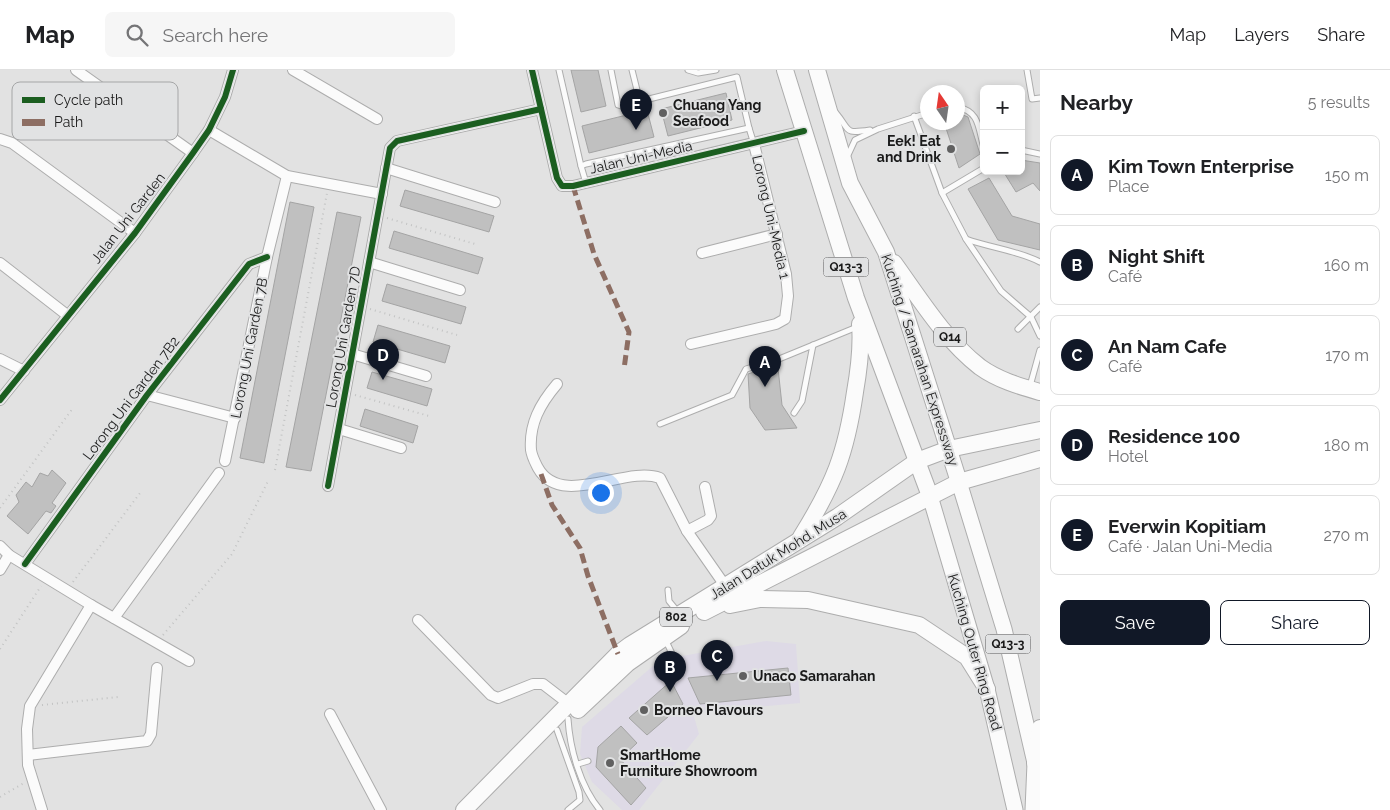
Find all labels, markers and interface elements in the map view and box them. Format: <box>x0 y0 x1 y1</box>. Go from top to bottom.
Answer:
search box <box>105 12 455 57</box>
text: Map <box>25 20 75 49</box>
icon: search <box>123 21 151 49</box>
text: Search here <box>163 24 268 46</box>
text: Map <box>1170 24 1206 45</box>
text: Layers <box>1234 24 1289 45</box>
text: Share <box>1317 24 1365 45</box>
legend <box>12 82 178 140</box>
north arrow <box>920 85 965 130</box>
map controls <box>980 85 1025 175</box>
button: + <box>980 85 1025 130</box>
pin: E <box>620 89 652 130</box>
text: Nearby <box>1060 90 1133 115</box>
text: Cycle path <box>54 92 123 108</box>
text: 5 results <box>1308 93 1370 112</box>
place label: Chuang Yang Seafood <box>673 97 761 129</box>
marker: Chuang Yang Seafood <box>657 107 669 119</box>
text: Path <box>54 114 83 130</box>
button: − <box>980 130 1025 175</box>
place label: Eek! Eat and Drink <box>877 133 942 165</box>
street label: Jalan Uni-Media <box>588 137 694 177</box>
marker: Eek! Eat and Drink <box>945 143 957 155</box>
street label: Lorong Uni-Media 1 <box>749 153 793 281</box>
text: Kim Town Enterprise <box>1108 155 1294 177</box>
text: A <box>1072 166 1082 185</box>
text: 150 m <box>1325 166 1369 185</box>
street label: Jalan Uni Garden <box>88 170 168 266</box>
text: Place <box>1108 177 1149 196</box>
text: Night Shift <box>1108 245 1205 267</box>
street label: Kuching / Samarahan Expressway <box>878 252 962 468</box>
text: B <box>1072 256 1082 275</box>
text: 160 m <box>1324 256 1369 275</box>
road number: Q13-3 <box>824 258 868 276</box>
street label: Lorong Uni Garden 7D <box>323 265 363 409</box>
text: Café <box>1108 267 1142 286</box>
street label: Lorong Uni Garden 7B <box>228 276 270 420</box>
road number: Q14 <box>934 328 966 346</box>
street label: Lorong Uni Garden 7B2 <box>79 333 183 463</box>
text: An Nam Cafe <box>1108 335 1227 357</box>
pin: D <box>367 339 399 380</box>
pin: A <box>749 346 781 387</box>
text: C <box>1072 346 1082 365</box>
text: 170 m <box>1325 346 1369 365</box>
text: Café <box>1108 357 1142 376</box>
text: Residence 100 <box>1108 425 1240 447</box>
text: D <box>1071 436 1083 455</box>
text: 180 m <box>1324 436 1369 455</box>
text: Hotel <box>1108 447 1148 466</box>
your location <box>588 480 614 506</box>
street label: Jalan Datuk Mohd. Musa <box>707 505 849 603</box>
text: Everwin Kopitiam <box>1108 515 1266 537</box>
text: E <box>1072 526 1082 545</box>
text: 270 m <box>1324 526 1369 545</box>
text: Café · Jalan Uni-Media <box>1108 537 1273 556</box>
street label: Kuching Outer Ring Road <box>945 572 1005 732</box>
button: Save <box>1060 600 1210 645</box>
button: Share <box>1220 600 1370 645</box>
road number: 802 <box>660 608 692 626</box>
road number: Q13-3 <box>986 634 1030 654</box>
pin: C <box>701 640 733 681</box>
pin: B <box>654 651 686 692</box>
place label: Unaco Samarahan <box>753 668 876 684</box>
marker: Unaco Samarahan <box>737 670 749 682</box>
place label: Borneo Flavours <box>654 702 763 718</box>
marker: Borneo Flavours <box>638 704 650 716</box>
place label: SmartHome Furniture Showroom <box>620 747 757 779</box>
marker: SmartHome Furniture Showroom <box>604 757 616 769</box>

